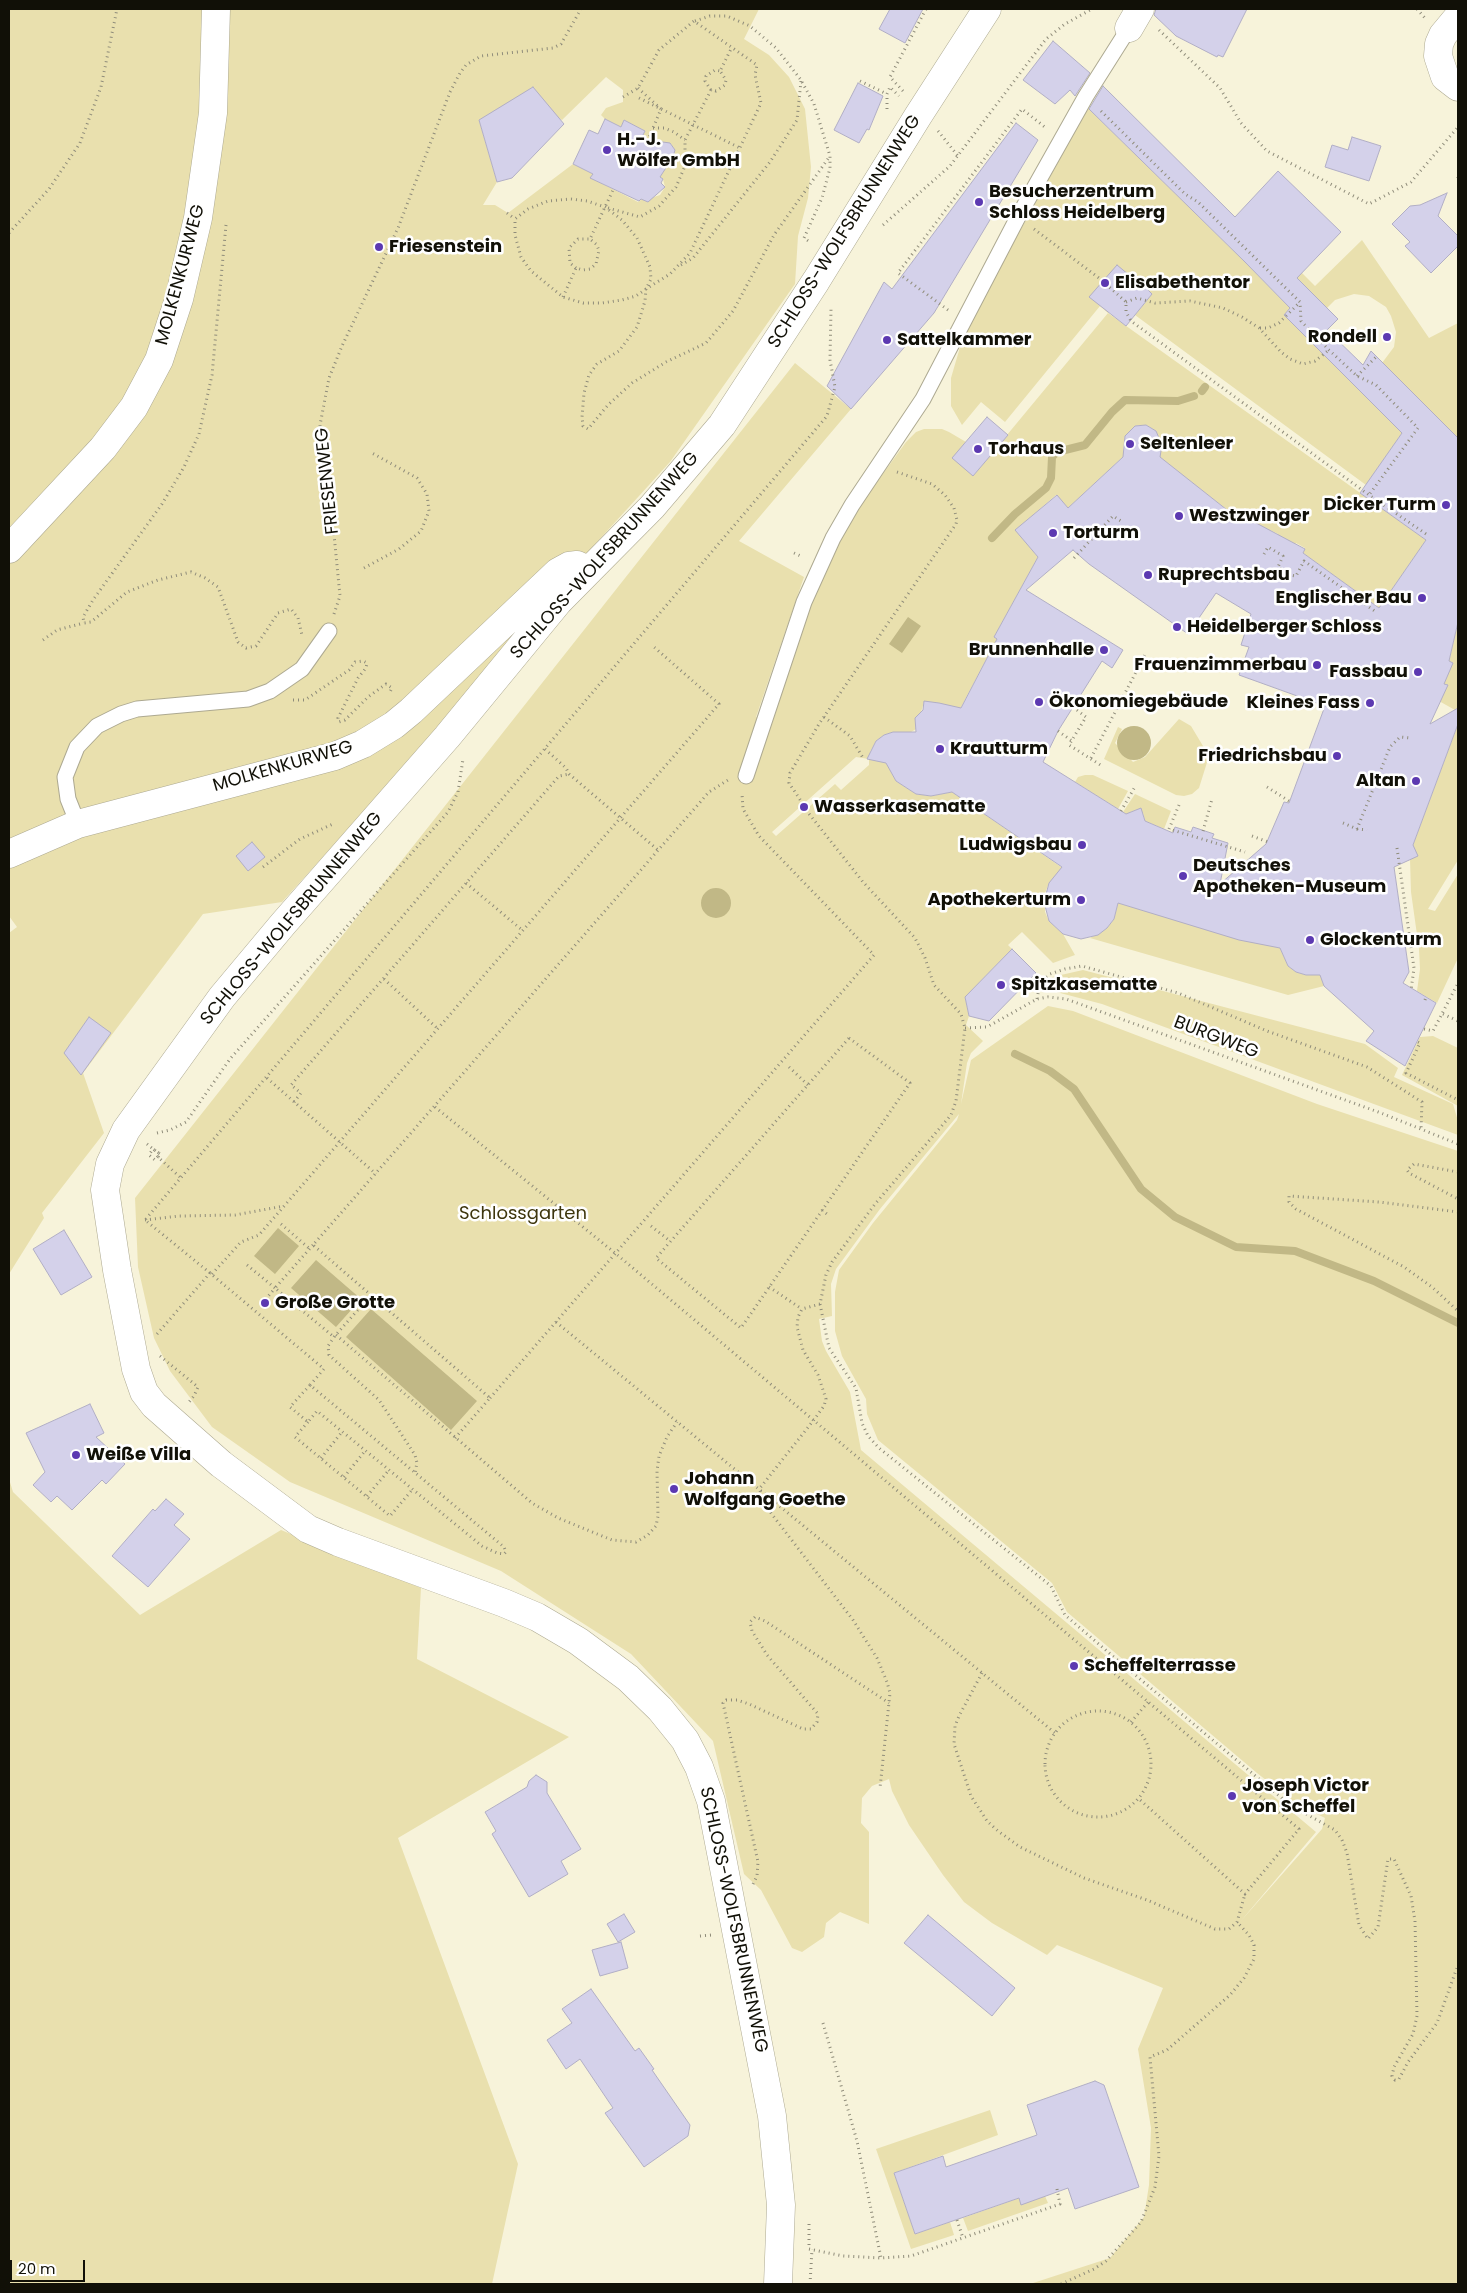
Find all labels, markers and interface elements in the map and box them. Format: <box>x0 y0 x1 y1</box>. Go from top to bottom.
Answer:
street label: SCHLOSS-WOLFSBRUNNENWEG <box>764 111 926 353</box>
place label: H.-J. Wölfer GmbH <box>617 129 740 172</box>
marker: H.-J. Wölfer GmbH <box>601 144 613 156</box>
place label: Besucherzentrum Schloss Heidelberg <box>989 181 1165 223</box>
marker: Besucherzentrum Schloss Heidelberg <box>973 196 985 208</box>
street label: MOLKENKURWEG <box>152 202 210 348</box>
place label: Friesenstein <box>389 236 502 258</box>
marker: Friesenstein <box>373 241 385 253</box>
place label: Elisabethentor <box>1115 272 1250 294</box>
marker: Elisabethentor <box>1099 277 1111 289</box>
place label: Rondell <box>1308 326 1377 348</box>
place label: Sattelkammer <box>897 329 1032 351</box>
marker: Rondell <box>1381 331 1393 343</box>
marker: Sattelkammer <box>881 334 893 346</box>
street label: FRIESENWEG <box>312 427 344 535</box>
place label: Seltenleer <box>1140 433 1233 455</box>
place label: Torhaus <box>988 438 1064 460</box>
marker: Seltenleer <box>1124 438 1136 450</box>
marker: Torhaus <box>972 443 984 455</box>
street label: SCHLOSS-WOLFSBRUNNENWEG <box>506 448 704 664</box>
place label: Dicker Turm <box>1323 494 1436 516</box>
marker: Dicker Turm <box>1440 499 1452 511</box>
place label: Westzwinger <box>1189 505 1309 527</box>
marker: Westzwinger <box>1173 510 1185 522</box>
place label: Torturm <box>1063 522 1139 544</box>
marker: Torturm <box>1047 527 1059 539</box>
place label: Ruprechtsbau <box>1158 564 1290 586</box>
marker: Ruprechtsbau <box>1142 569 1154 581</box>
place label: Englischer Bau <box>1275 587 1412 609</box>
marker: Englischer Bau <box>1416 592 1428 604</box>
place label: Heidelberger Schloss <box>1187 616 1382 638</box>
marker: Heidelberger Schloss <box>1171 621 1183 633</box>
place label: Brunnenhalle <box>969 639 1094 661</box>
marker: Brunnenhalle <box>1098 644 1110 656</box>
place label: Frauenzimmerbau <box>1134 654 1307 676</box>
marker: Frauenzimmerbau <box>1311 659 1323 671</box>
place label: Fassbau <box>1329 661 1408 683</box>
marker: Fassbau <box>1412 666 1424 678</box>
place label: Ökonomiegebäude <box>1049 691 1228 713</box>
place label: Kleines Fass <box>1247 692 1360 714</box>
marker: Ökonomiegebäude <box>1033 696 1045 708</box>
marker: Kleines Fass <box>1364 697 1376 709</box>
street label: MOLKENKURWEG <box>210 737 356 797</box>
place label: Krautturm <box>950 738 1048 760</box>
marker: Krautturm <box>934 743 946 755</box>
place label: Friedrichsbau <box>1198 745 1327 767</box>
marker: Friedrichsbau <box>1331 750 1343 762</box>
place label: Altan <box>1356 770 1406 792</box>
marker: Altan <box>1410 775 1422 787</box>
place label: Wasserkasematte <box>814 796 986 818</box>
marker: Wasserkasematte <box>798 801 810 813</box>
street label: SCHLOSS-WOLFSBRUNNENWEG <box>197 808 387 1030</box>
place label: Ludwigsbau <box>959 834 1072 856</box>
marker: Ludwigsbau <box>1076 839 1088 851</box>
place label: Deutsches Apotheken-Museum <box>1193 855 1386 898</box>
marker: Deutsches Apotheken-Museum <box>1177 870 1189 882</box>
place label: Apothekerturm <box>927 889 1071 911</box>
marker: Apothekerturm <box>1075 894 1087 906</box>
place label: Glockenturm <box>1320 929 1442 951</box>
marker: Glockenturm <box>1304 934 1316 946</box>
place label: Spitzkasematte <box>1011 974 1157 996</box>
marker: Spitzkasematte <box>995 979 1007 991</box>
street label: BURGWEG <box>1171 1012 1261 1064</box>
park label: Schlossgarten <box>459 1203 587 1225</box>
place label: Große Grotte <box>275 1292 395 1314</box>
marker: Große Grotte <box>259 1297 271 1309</box>
place label: Weiße Villa <box>86 1444 191 1466</box>
marker: Weiße Villa <box>70 1449 82 1461</box>
place label: Johann Wolfgang Goethe <box>684 1468 846 1510</box>
marker: Johann Wolfgang Goethe <box>668 1483 680 1495</box>
place label: Scheffelterrasse <box>1084 1655 1236 1677</box>
marker: Scheffelterrasse <box>1068 1660 1080 1672</box>
place label: Joseph Victor von Scheffel <box>1242 1775 1369 1818</box>
street label: SCHLOSS-WOLFSBRUNNENWEG <box>694 1785 772 2055</box>
marker: Joseph Victor von Scheffel <box>1226 1790 1238 1802</box>
scale bar <box>12 2250 88 2282</box>
text: 20 m <box>18 2258 56 2279</box>

